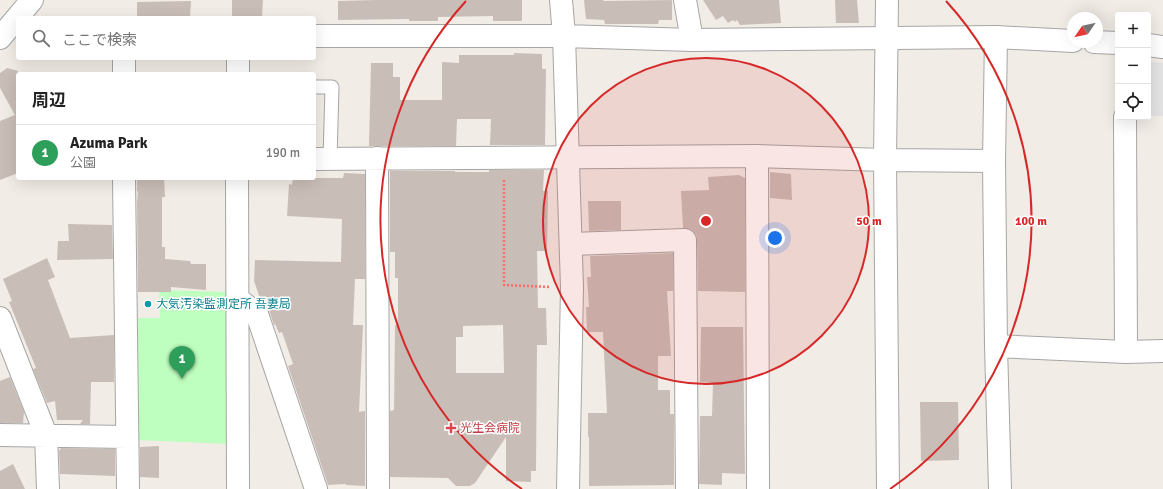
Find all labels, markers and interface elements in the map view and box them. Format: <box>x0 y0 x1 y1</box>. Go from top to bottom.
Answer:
north arrow <box>1067 12 1103 48</box>
map controls <box>1115 12 1151 120</box>
button: + <box>1115 12 1151 48</box>
search box <box>16 16 316 60</box>
icon: search <box>30 27 52 49</box>
text: ここで検索 <box>62 31 137 49</box>
button: − <box>1115 48 1151 84</box>
button: locate <box>1115 84 1151 120</box>
text: 周辺 <box>32 90 66 111</box>
text: Azuma Park <box>70 134 148 152</box>
text: 1 <box>41 145 49 161</box>
text: 190 m <box>266 145 300 161</box>
text: 公園 <box>70 155 96 171</box>
centre of rings <box>699 214 713 228</box>
text: 50 m <box>856 214 882 229</box>
text: 100 m <box>1015 214 1047 229</box>
your location <box>765 228 785 248</box>
place label: 大気汚染監測定所 吾妻局 <box>156 297 291 312</box>
marker: 大気汚染監測定所 吾妻局 <box>143 299 153 309</box>
pin: 1 <box>169 346 195 379</box>
place label: 光生会病院 <box>460 421 520 436</box>
marker: 光生会病院 <box>445 422 457 434</box>

